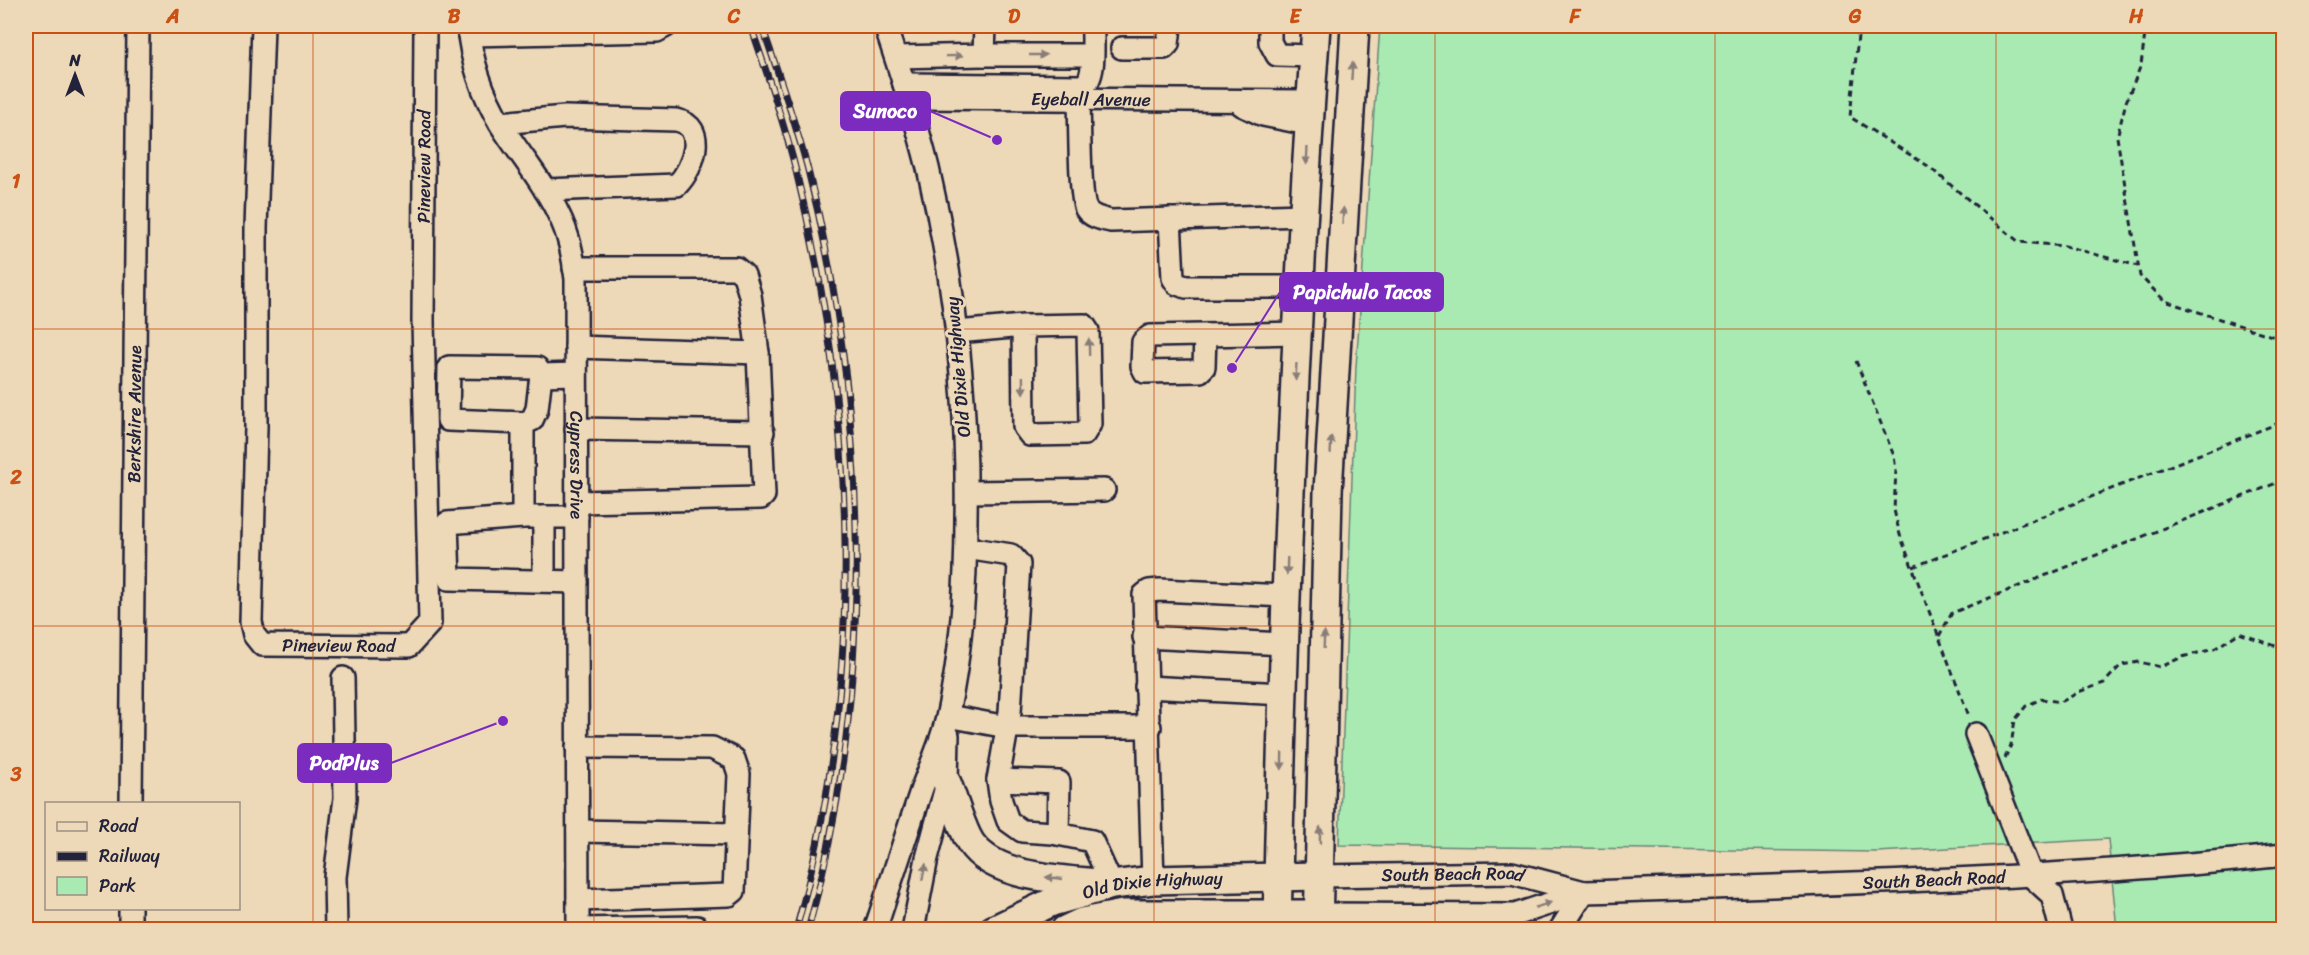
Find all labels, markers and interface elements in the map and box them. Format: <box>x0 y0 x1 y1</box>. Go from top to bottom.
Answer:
text: A <box>165 0 180 34</box>
text: B <box>448 0 461 34</box>
text: C <box>727 0 741 34</box>
text: D <box>1008 0 1021 34</box>
text: E <box>1289 0 1302 34</box>
text: F <box>1569 0 1582 34</box>
text: G <box>1848 0 1862 34</box>
text: H <box>2128 0 2144 34</box>
north arrow <box>45 45 105 105</box>
text: N <box>68 46 81 75</box>
one-way arrow <box>1029 50 1048 60</box>
one-way arrow <box>945 51 964 61</box>
one-way arrow <box>1347 62 1357 81</box>
street label: Eyeball Avenue <box>1031 83 1151 116</box>
callout: Sunoco <box>841 92 930 130</box>
text: Sunoco <box>852 94 917 129</box>
street label: Pineview Road <box>408 108 440 223</box>
one-way arrow <box>1302 146 1311 165</box>
text: 1 <box>12 164 21 199</box>
one-way arrow <box>1339 207 1348 226</box>
callout: Papichulo Tacos <box>1280 273 1443 311</box>
text: Papichulo Tacos <box>1293 275 1432 310</box>
street label: Old Dixie Highway <box>936 295 980 439</box>
one-way arrow <box>1084 337 1094 356</box>
street label: Berkshire Avenue <box>118 345 151 483</box>
one-way arrow <box>1291 362 1300 381</box>
one-way arrow <box>1018 375 1028 394</box>
street label: Cypress Drive <box>560 411 593 520</box>
one-way arrow <box>1326 436 1335 455</box>
text: 2 <box>9 460 22 495</box>
one-way arrow <box>1283 557 1292 576</box>
street label: Pineview Road <box>282 629 397 662</box>
one-way arrow <box>1319 631 1329 650</box>
callout: PodPlus <box>298 744 391 782</box>
text: PodPlus <box>309 746 379 781</box>
one-way arrow <box>1277 752 1287 771</box>
text: 3 <box>10 757 22 792</box>
legend <box>45 802 240 910</box>
text: Road <box>99 810 139 842</box>
one-way arrow <box>1315 825 1324 844</box>
text: Railway <box>99 840 161 872</box>
street label: South Beach Road <box>1381 857 1530 892</box>
street label: South Beach Road <box>1862 860 2008 899</box>
street label: Old Dixie Highway <box>1078 862 1224 909</box>
one-way arrow <box>920 863 930 881</box>
text: Park <box>99 870 136 902</box>
one-way arrow <box>1044 874 1063 883</box>
one-way arrow <box>1534 900 1552 910</box>

